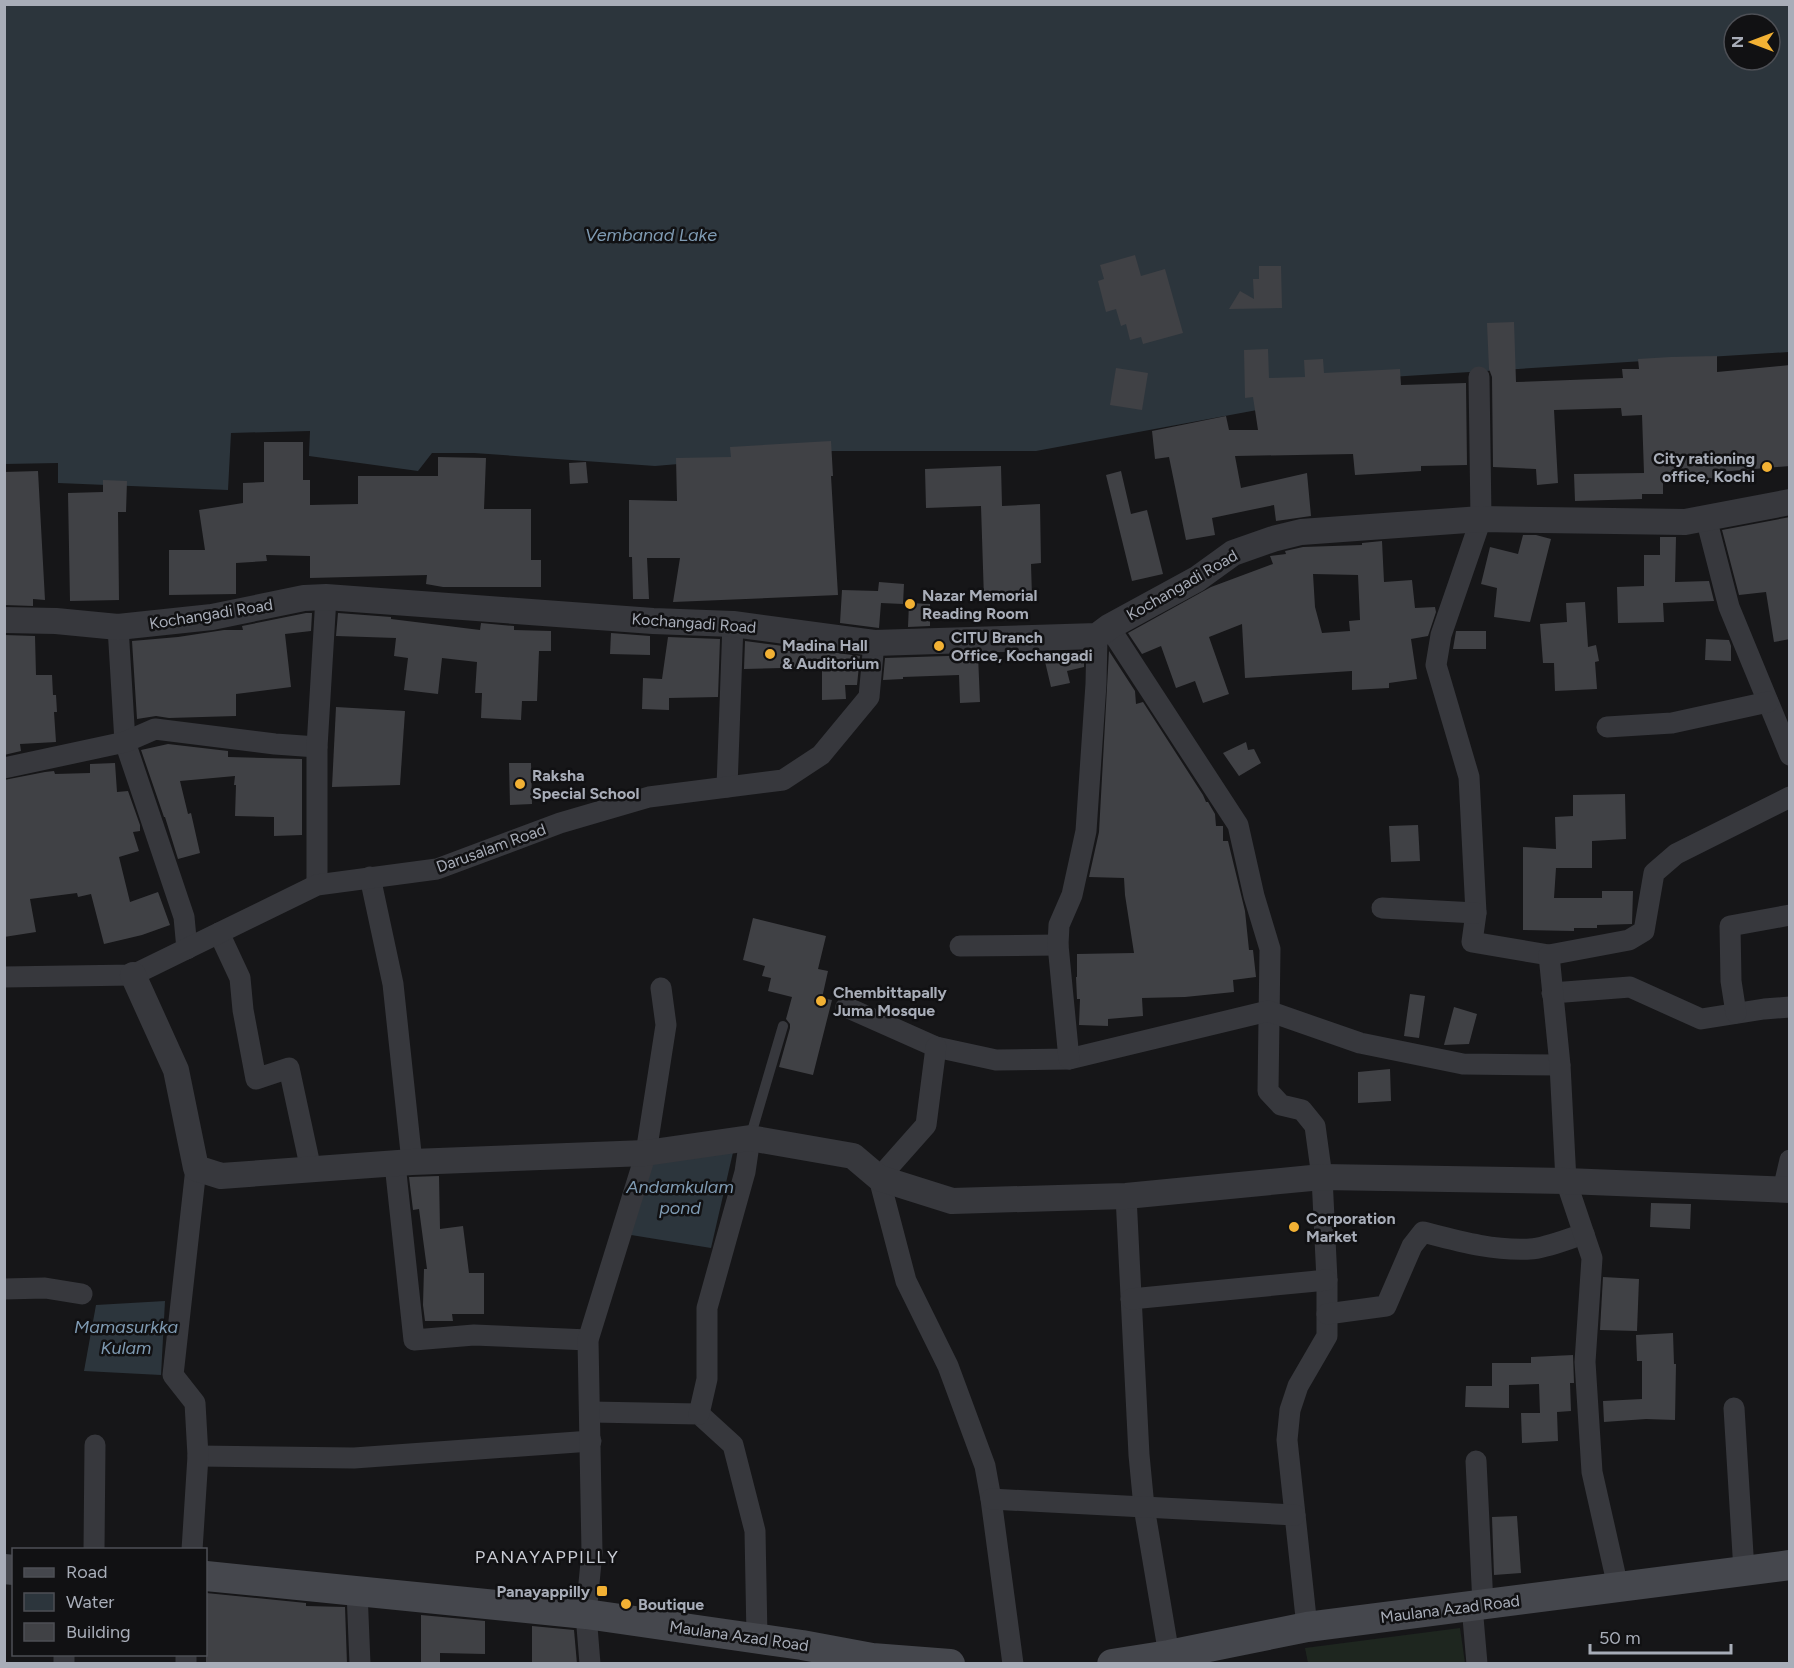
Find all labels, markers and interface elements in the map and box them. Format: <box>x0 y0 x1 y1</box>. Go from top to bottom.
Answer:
north arrow <box>1722 12 1782 72</box>
text: N <box>1728 36 1747 48</box>
water label: Vembanad Lake <box>585 224 717 246</box>
place label: City rationing office, Kochi <box>1653 449 1755 486</box>
marker: City rationing office, Kochi <box>1760 460 1774 474</box>
street label: Kochangadi Road <box>1123 546 1241 624</box>
place label: Nazar Memorial Reading Room <box>922 586 1038 623</box>
street label: Kochangadi Road <box>148 595 274 633</box>
marker: Nazar Memorial Reading Room <box>903 597 917 611</box>
street label: Kochangadi Road <box>631 609 757 637</box>
place label: CITU Branch Office, Kochangadi <box>951 628 1093 665</box>
place label: Madina Hall & Auditorium <box>782 636 879 673</box>
marker: CITU Branch Office, Kochangadi <box>932 639 946 653</box>
marker: Madina Hall & Auditorium <box>763 647 777 661</box>
place label: Raksha Special School <box>532 766 640 803</box>
marker: Raksha Special School <box>513 777 527 791</box>
street label: Darusalam Road <box>434 819 548 877</box>
place label: Chembittapally Juma Mosque <box>833 983 948 1020</box>
marker: Chembittapally Juma Mosque <box>814 994 828 1008</box>
water label: Andamkulam pond <box>625 1176 734 1219</box>
place label: Corporation Market <box>1306 1209 1395 1246</box>
marker: Corporation Market <box>1287 1220 1301 1234</box>
water label: Mamasurkka Kulam <box>74 1316 178 1359</box>
district label: PANAYAPPILLY <box>475 1546 619 1568</box>
legend <box>12 1548 207 1656</box>
text: Road <box>66 1561 107 1583</box>
place label: Panayappilly <box>497 1582 591 1601</box>
marker: Panayappilly <box>595 1584 609 1598</box>
text: Water <box>66 1591 114 1613</box>
street label: Maulana Azad Road <box>1379 1591 1521 1627</box>
place label: Boutique <box>638 1595 704 1614</box>
marker: Boutique <box>619 1597 633 1611</box>
street label: Maulana Azad Road <box>668 1617 810 1655</box>
scale bar <box>1590 1617 1731 1655</box>
text: Building <box>66 1621 131 1643</box>
text: 50 m <box>1599 1627 1641 1649</box>

